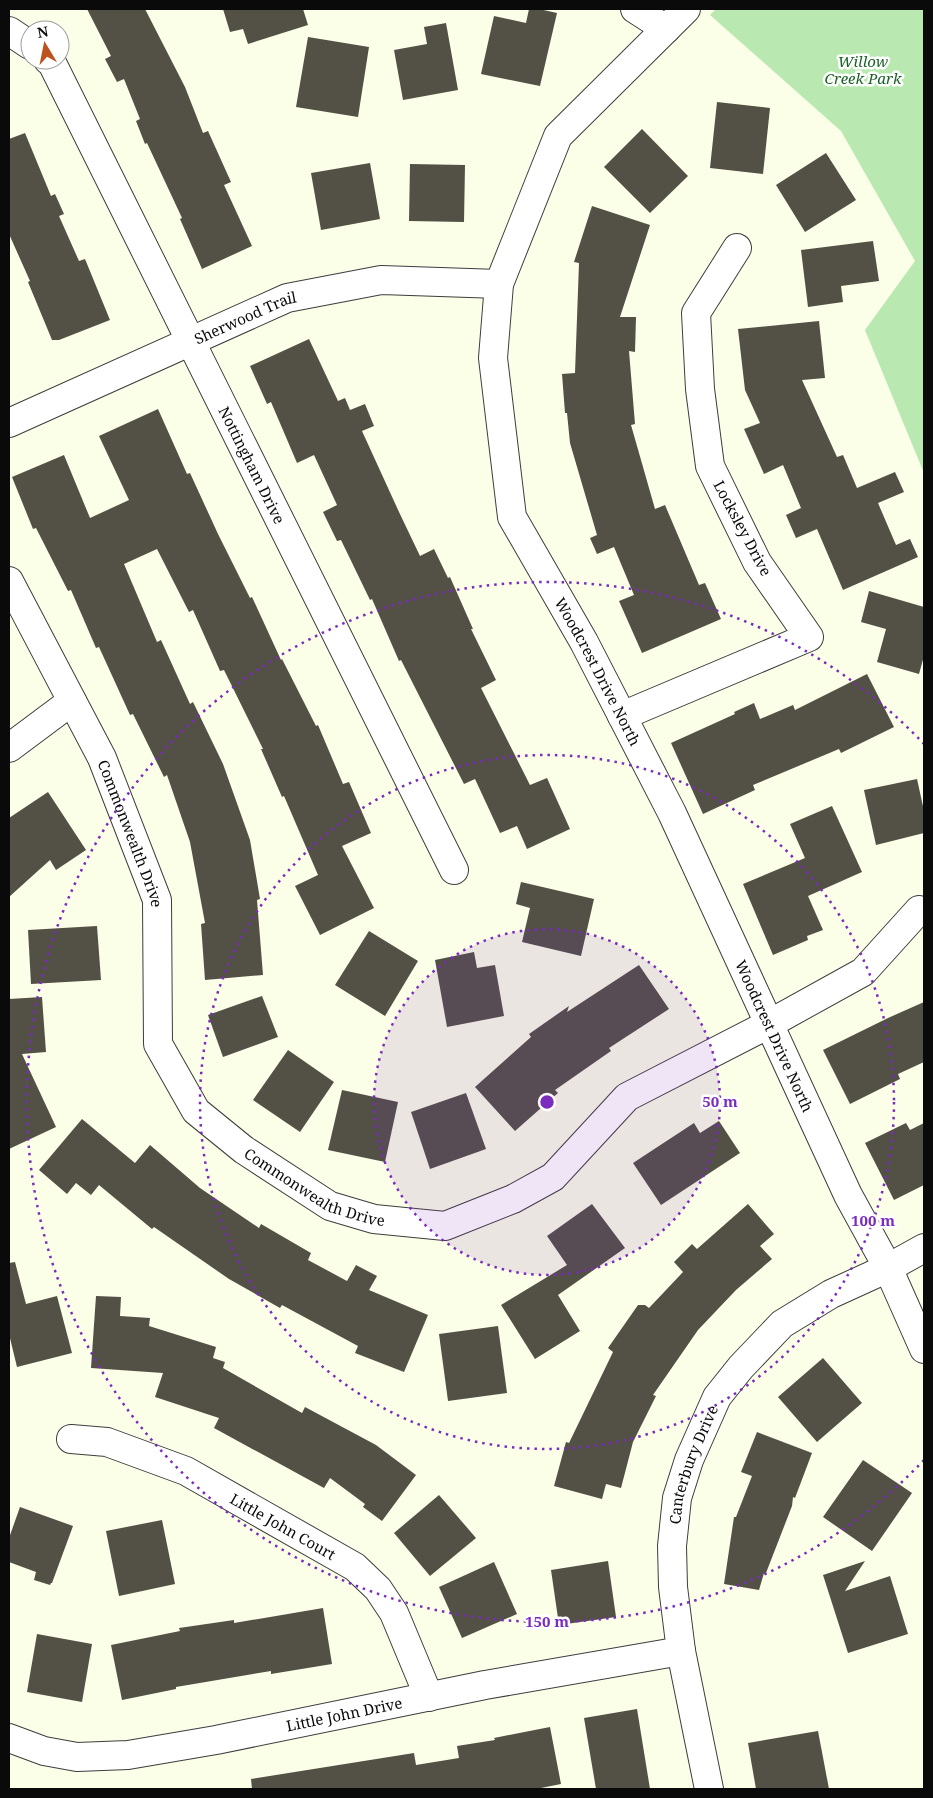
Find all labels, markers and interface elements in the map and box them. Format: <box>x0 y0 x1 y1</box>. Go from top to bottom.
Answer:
north arrow <box>20 20 70 70</box>
text: N <box>36 21 50 42</box>
park label: Willow Creek Park <box>825 51 902 88</box>
street label: Sherwood Trail <box>191 286 298 348</box>
street label: Nottingham Drive <box>215 403 290 527</box>
street label: Locksley Drive <box>709 477 777 579</box>
street label: Woodcrest Drive North <box>550 594 646 750</box>
street label: Commonwealth Drive <box>94 757 167 907</box>
street label: Woodcrest Drive North <box>731 957 819 1116</box>
text: 50 m <box>702 1091 738 1111</box>
centre of rings <box>538 1093 556 1111</box>
street label: Commonwealth Drive <box>241 1143 386 1230</box>
text: 100 m <box>851 1210 895 1230</box>
street label: Canterbury Drive <box>664 1402 722 1525</box>
street label: Little John Court <box>227 1488 339 1564</box>
text: 150 m <box>525 1611 569 1631</box>
street label: Little John Drive <box>284 1692 404 1735</box>

